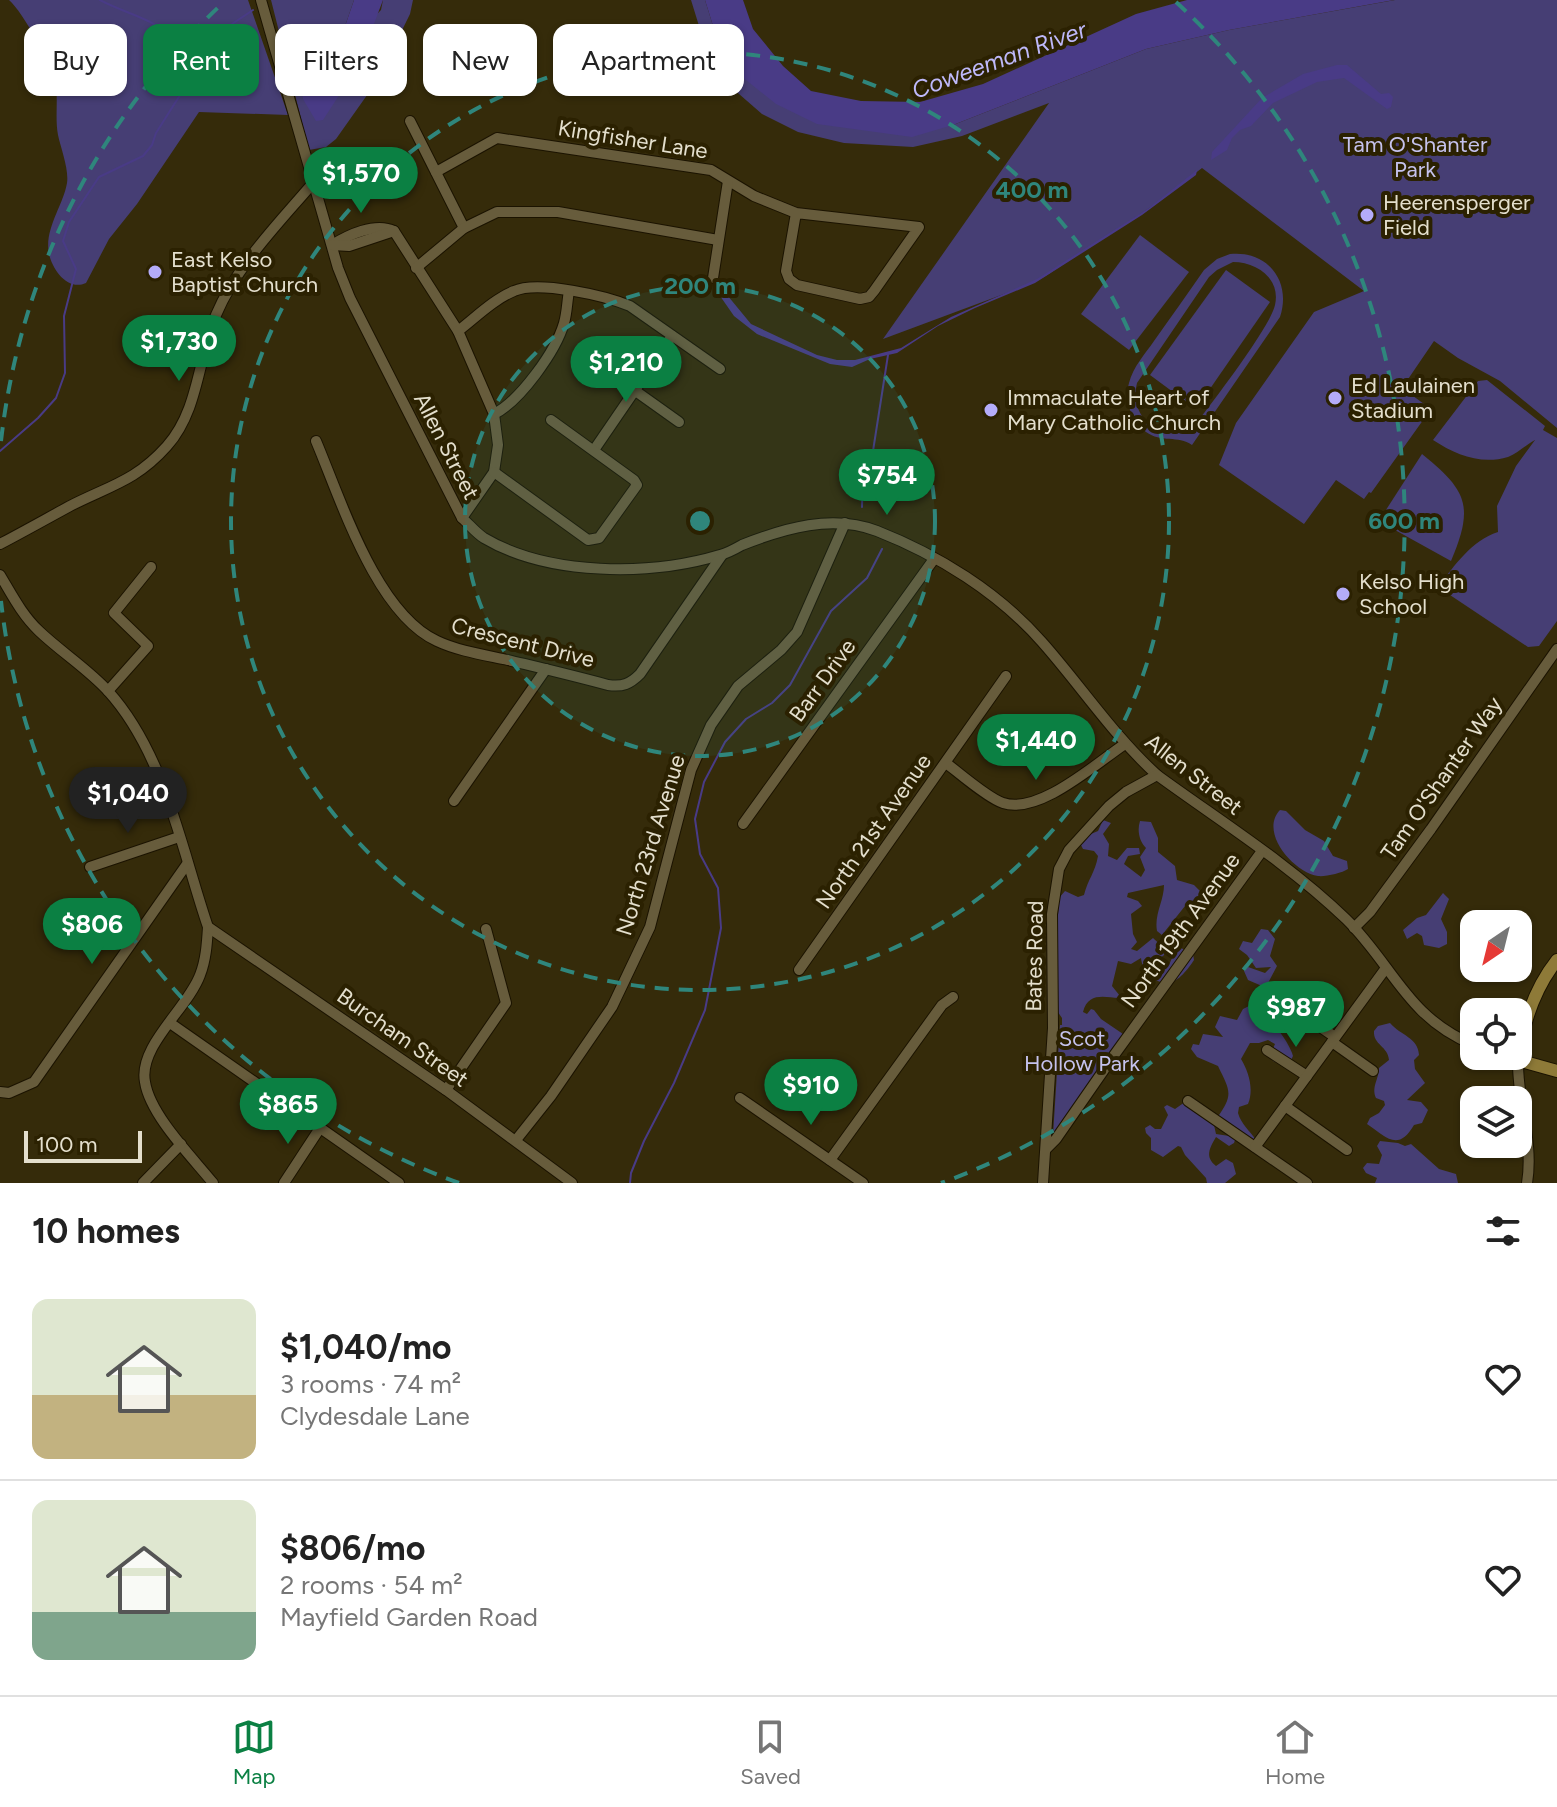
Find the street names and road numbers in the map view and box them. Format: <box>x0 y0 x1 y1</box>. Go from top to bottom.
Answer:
street label: Kingfisher Lane <box>556 114 710 165</box>
street label: Allen Street <box>408 388 485 504</box>
street label: Crescent Drive <box>449 612 597 673</box>
street label: Barr Drive <box>783 634 861 727</box>
street label: Tam O'Shanter Way <box>1375 691 1508 865</box>
street label: Allen Street <box>1140 728 1248 821</box>
street label: North 21st Avenue <box>810 749 937 914</box>
street label: North 23rd Avenue <box>610 751 691 939</box>
street label: North 19th Avenue <box>1115 847 1246 1013</box>
street label: Bates Road <box>1020 900 1049 1012</box>
street label: Burcham Street <box>332 982 474 1093</box>

